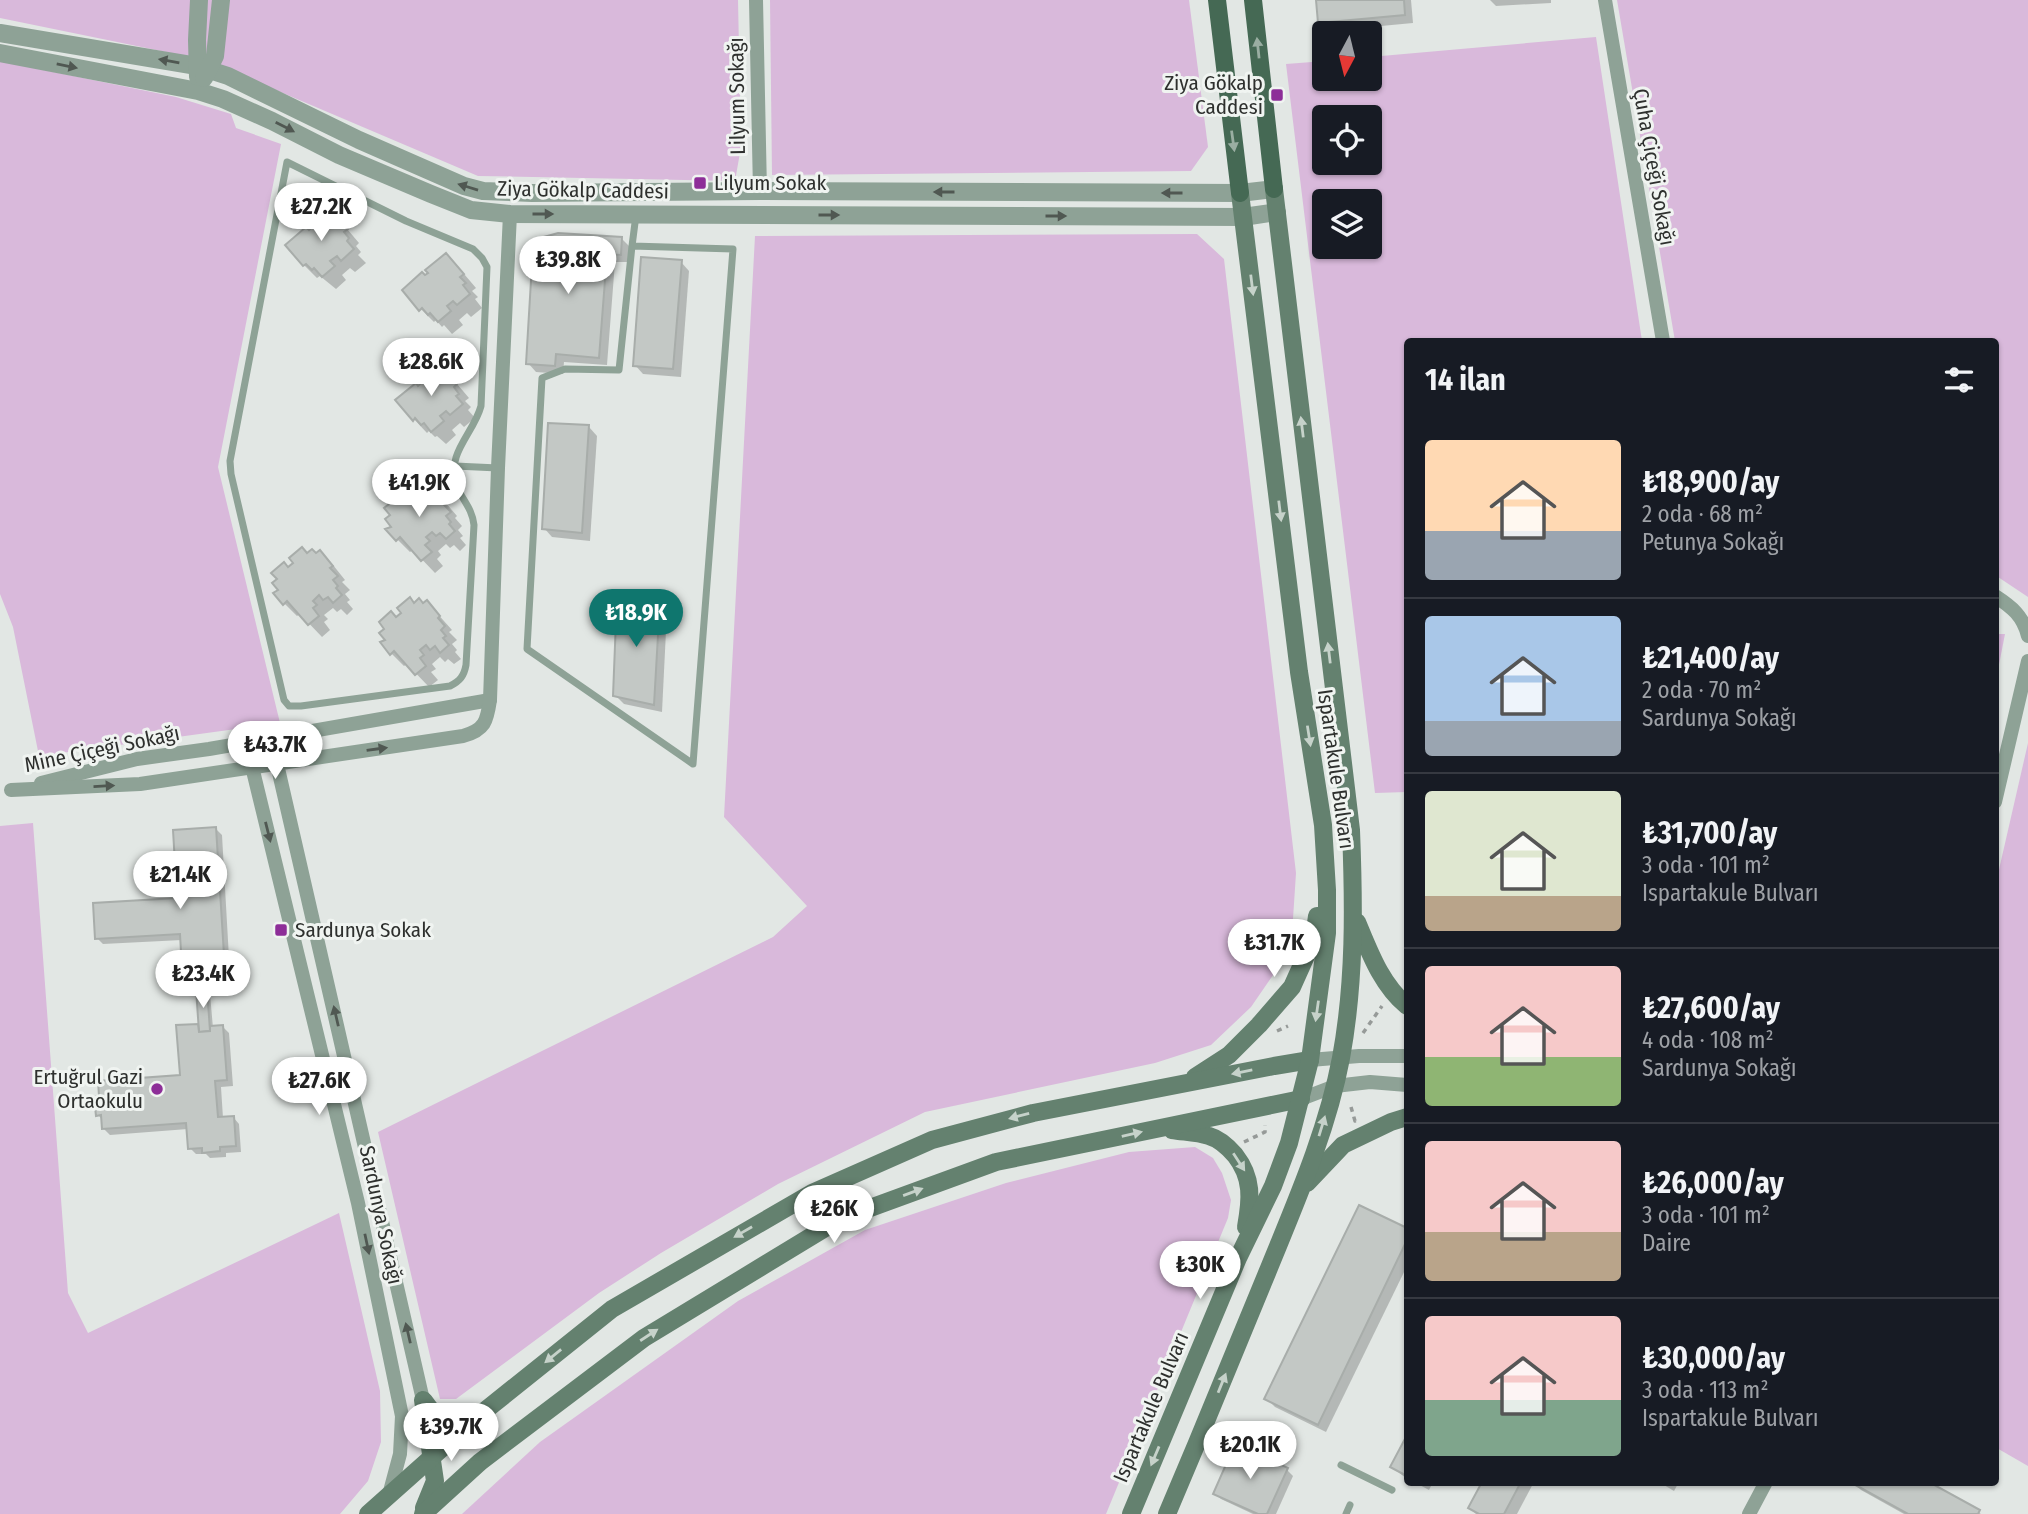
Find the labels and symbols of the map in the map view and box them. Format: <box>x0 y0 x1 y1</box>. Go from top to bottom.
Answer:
north arrow <box>1312 21 1382 91</box>
street label: Lilyum Sokağı <box>723 37 751 155</box>
one-way arrow <box>1253 37 1264 59</box>
one-way arrow <box>158 55 180 66</box>
one-way arrow <box>56 61 78 72</box>
place label: Ziya Gökalp Caddesi <box>1164 70 1263 120</box>
marker: Ziya Gökalp Caddesi <box>1269 87 1285 103</box>
street label: Çuha Çiçeği Sokağı <box>1627 87 1681 247</box>
one-way arrow <box>275 122 295 133</box>
one-way arrow <box>1228 130 1239 152</box>
place label: Lilyum Sokak <box>714 170 827 196</box>
marker: Lilyum Sokak <box>692 175 708 191</box>
street label: Ziya Gökalp Caddesi <box>497 176 669 204</box>
one-way arrow <box>458 181 479 191</box>
pin: ₺27.2K <box>264 184 378 243</box>
one-way arrow <box>933 186 955 197</box>
one-way arrow <box>1161 187 1183 198</box>
one-way arrow <box>533 208 555 220</box>
one-way arrow <box>818 209 840 221</box>
one-way arrow <box>1046 210 1068 222</box>
pin: ₺39.8K <box>511 236 625 296</box>
one-way arrow <box>1247 274 1258 296</box>
pin: ₺28.6K <box>374 338 488 398</box>
one-way arrow <box>1297 416 1308 438</box>
pin: ₺41.9K <box>362 460 476 519</box>
one-way arrow <box>1274 500 1285 522</box>
pin: ₺18.9K <box>579 590 693 649</box>
one-way arrow <box>1324 642 1335 664</box>
street label: Ispartakule Bulvarı <box>1312 687 1360 851</box>
street label: Mine Çiçeği Sokağı <box>22 720 182 778</box>
pin: ₺43.7K <box>218 722 332 781</box>
one-way arrow <box>1304 725 1315 747</box>
one-way arrow <box>367 743 389 754</box>
one-way arrow <box>93 780 115 791</box>
one-way arrow <box>263 821 274 843</box>
pin: ₺21.4K <box>123 852 237 911</box>
place label: Sardunya Sokak <box>295 917 431 943</box>
pin: ₺31.7K <box>1217 920 1331 979</box>
marker: Sardunya Sokak <box>273 922 289 938</box>
pin: ₺23.4K <box>146 950 260 1010</box>
one-way arrow <box>1311 1000 1322 1022</box>
one-way arrow <box>330 1005 341 1027</box>
pin: ₺27.6K <box>262 1058 376 1117</box>
place label: Ertuğrul Gazi Ortaokulu <box>34 1064 143 1114</box>
one-way arrow <box>1231 1067 1253 1078</box>
marker: Ertuğrul Gazi Ortaokulu <box>149 1081 165 1097</box>
one-way arrow <box>1008 1112 1029 1122</box>
one-way arrow <box>1318 1115 1328 1136</box>
one-way arrow <box>1121 1128 1143 1139</box>
street label: Sardunya Sokağı <box>354 1143 408 1287</box>
one-way arrow <box>1232 1152 1245 1172</box>
pin: ₺26K <box>793 1186 875 1245</box>
one-way arrow <box>902 1187 923 1198</box>
one-way arrow <box>734 1226 753 1239</box>
one-way arrow <box>361 1233 372 1255</box>
pin: ₺30K <box>1159 1242 1241 1301</box>
one-way arrow <box>402 1322 413 1344</box>
street label: Ispartakule Bulvarı <box>1108 1328 1194 1486</box>
one-way arrow <box>639 1329 659 1342</box>
one-way arrow <box>544 1349 562 1363</box>
one-way arrow <box>1216 1372 1227 1393</box>
pin: ₺39.7K <box>394 1404 508 1463</box>
pin: ₺20.1K <box>1193 1422 1307 1481</box>
one-way arrow <box>1149 1446 1160 1467</box>

